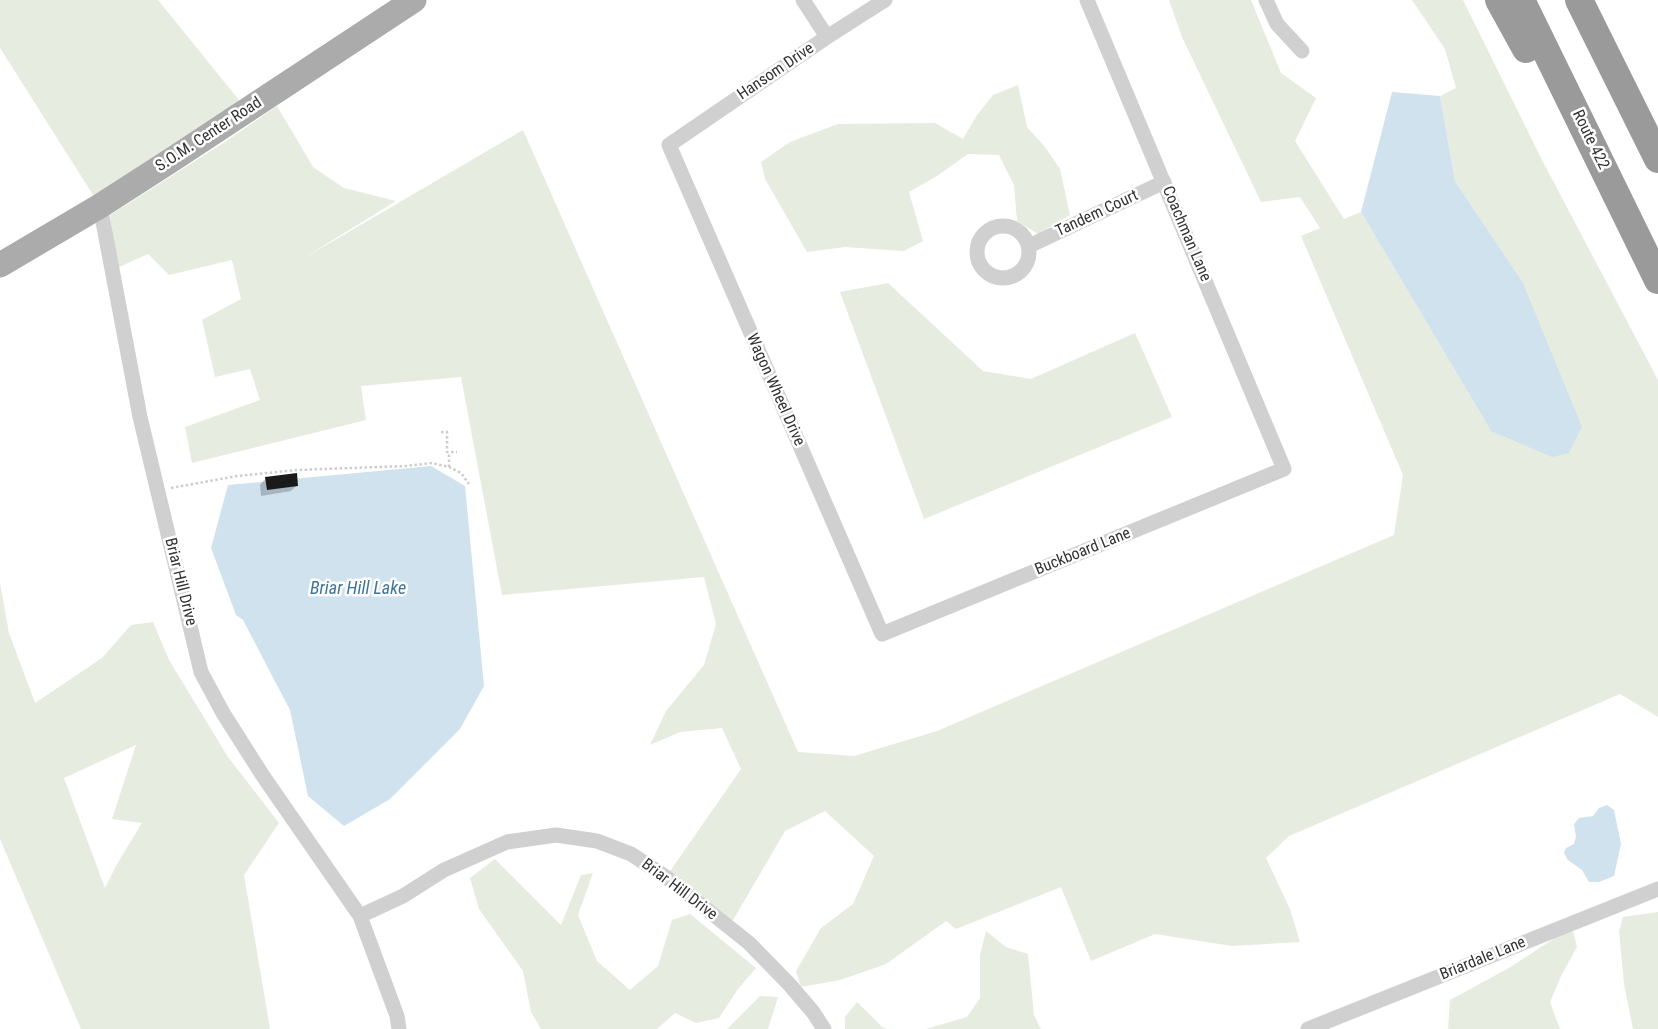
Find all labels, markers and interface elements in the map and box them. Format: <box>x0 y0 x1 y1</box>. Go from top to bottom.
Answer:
street label: Hansom Drive <box>734 39 818 105</box>
street label: S.O.M. Center Road <box>152 94 266 176</box>
street label: Route 422 <box>1567 107 1613 173</box>
street label: Coachman Lane <box>1157 184 1215 284</box>
street label: Tandem Court <box>1053 187 1141 241</box>
street label: Wagon Wheel Drive <box>742 331 808 449</box>
street label: Buckboard Lane <box>1032 524 1134 580</box>
street label: Briar Hill Drive <box>160 536 200 628</box>
water label: Briar Hill Lake <box>310 578 406 600</box>
street label: Briar Hill Drive <box>637 855 721 925</box>
street label: Briardale Lane <box>1437 933 1529 985</box>

